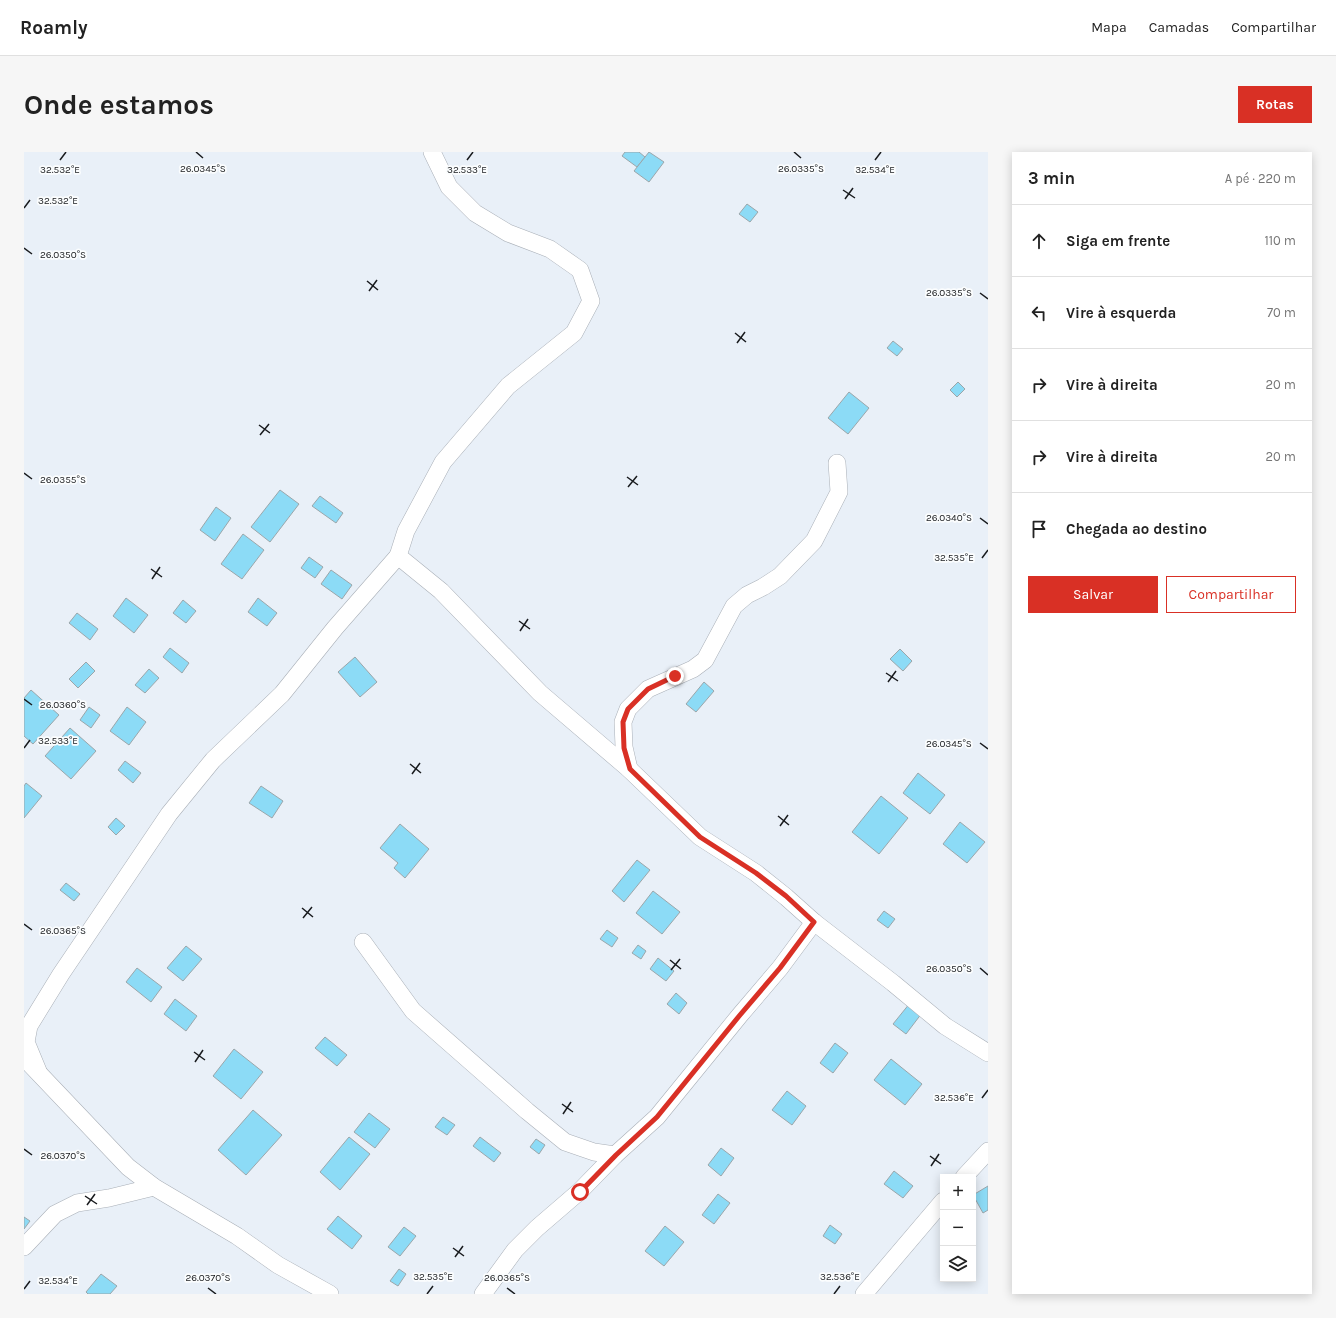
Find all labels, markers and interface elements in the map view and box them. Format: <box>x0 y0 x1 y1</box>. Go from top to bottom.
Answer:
text: Roamly <box>20 17 87 39</box>
text: Mapa <box>1091 19 1127 36</box>
text: Camadas <box>1149 19 1209 36</box>
text: Compartilhar <box>1231 19 1316 36</box>
button: Rotas <box>1238 86 1312 123</box>
text: Onde estamos <box>24 88 214 121</box>
text: 26.0345°S <box>180 163 226 175</box>
text: 26.0335°S <box>778 163 824 175</box>
text: 32.532°E <box>40 164 80 176</box>
text: 32.533°E <box>447 164 487 176</box>
text: 32.534°E <box>855 164 895 176</box>
text: 3 min <box>1028 168 1075 188</box>
text: A pé · 220 m <box>1225 171 1296 186</box>
text: 32.532°E <box>38 195 78 207</box>
icon: ahead <box>1028 230 1050 252</box>
text: Siga em frente <box>1066 232 1170 250</box>
text: 110 m <box>1264 233 1296 248</box>
text: 26.0350°S <box>40 249 86 261</box>
text: 26.0335°S <box>926 287 972 299</box>
icon: left <box>1028 302 1050 324</box>
text: Vire à esquerda <box>1066 304 1176 322</box>
text: 70 m <box>1267 305 1296 320</box>
icon: right <box>1028 374 1050 396</box>
text: Vire à direita <box>1066 376 1158 394</box>
text: 20 m <box>1266 377 1296 392</box>
icon: right <box>1028 446 1050 468</box>
text: Vire à direita <box>1066 448 1158 466</box>
text: 20 m <box>1266 449 1296 464</box>
text: 26.0355°S <box>40 474 86 486</box>
text: 26.0340°S <box>926 512 972 524</box>
icon: arrive <box>1028 518 1050 540</box>
text: Chegada ao destino <box>1066 520 1207 538</box>
text: 32.535°E <box>934 552 974 564</box>
button: Salvar <box>1028 576 1158 613</box>
button: Compartilhar <box>1166 576 1296 613</box>
route end <box>666 667 684 685</box>
text: 26.0360°S <box>40 699 86 711</box>
text: 32.533°E <box>38 735 78 747</box>
text: 26.0345°S <box>926 738 972 750</box>
text: 26.0365°S <box>40 925 86 937</box>
text: 26.0350°S <box>926 963 972 975</box>
text: 32.536°E <box>934 1092 974 1104</box>
text: 26.0370°S <box>40 1150 86 1162</box>
map controls <box>940 1174 976 1282</box>
button: + <box>940 1174 976 1210</box>
route start <box>571 1183 589 1201</box>
button: − <box>940 1210 976 1246</box>
button: layers <box>940 1246 976 1282</box>
text: 32.535°E <box>413 1271 453 1283</box>
text: 32.536°E <box>820 1271 860 1283</box>
text: 26.0370°S <box>185 1272 231 1284</box>
text: 26.0365°S <box>484 1272 530 1284</box>
text: 32.534°E <box>38 1275 78 1287</box>

